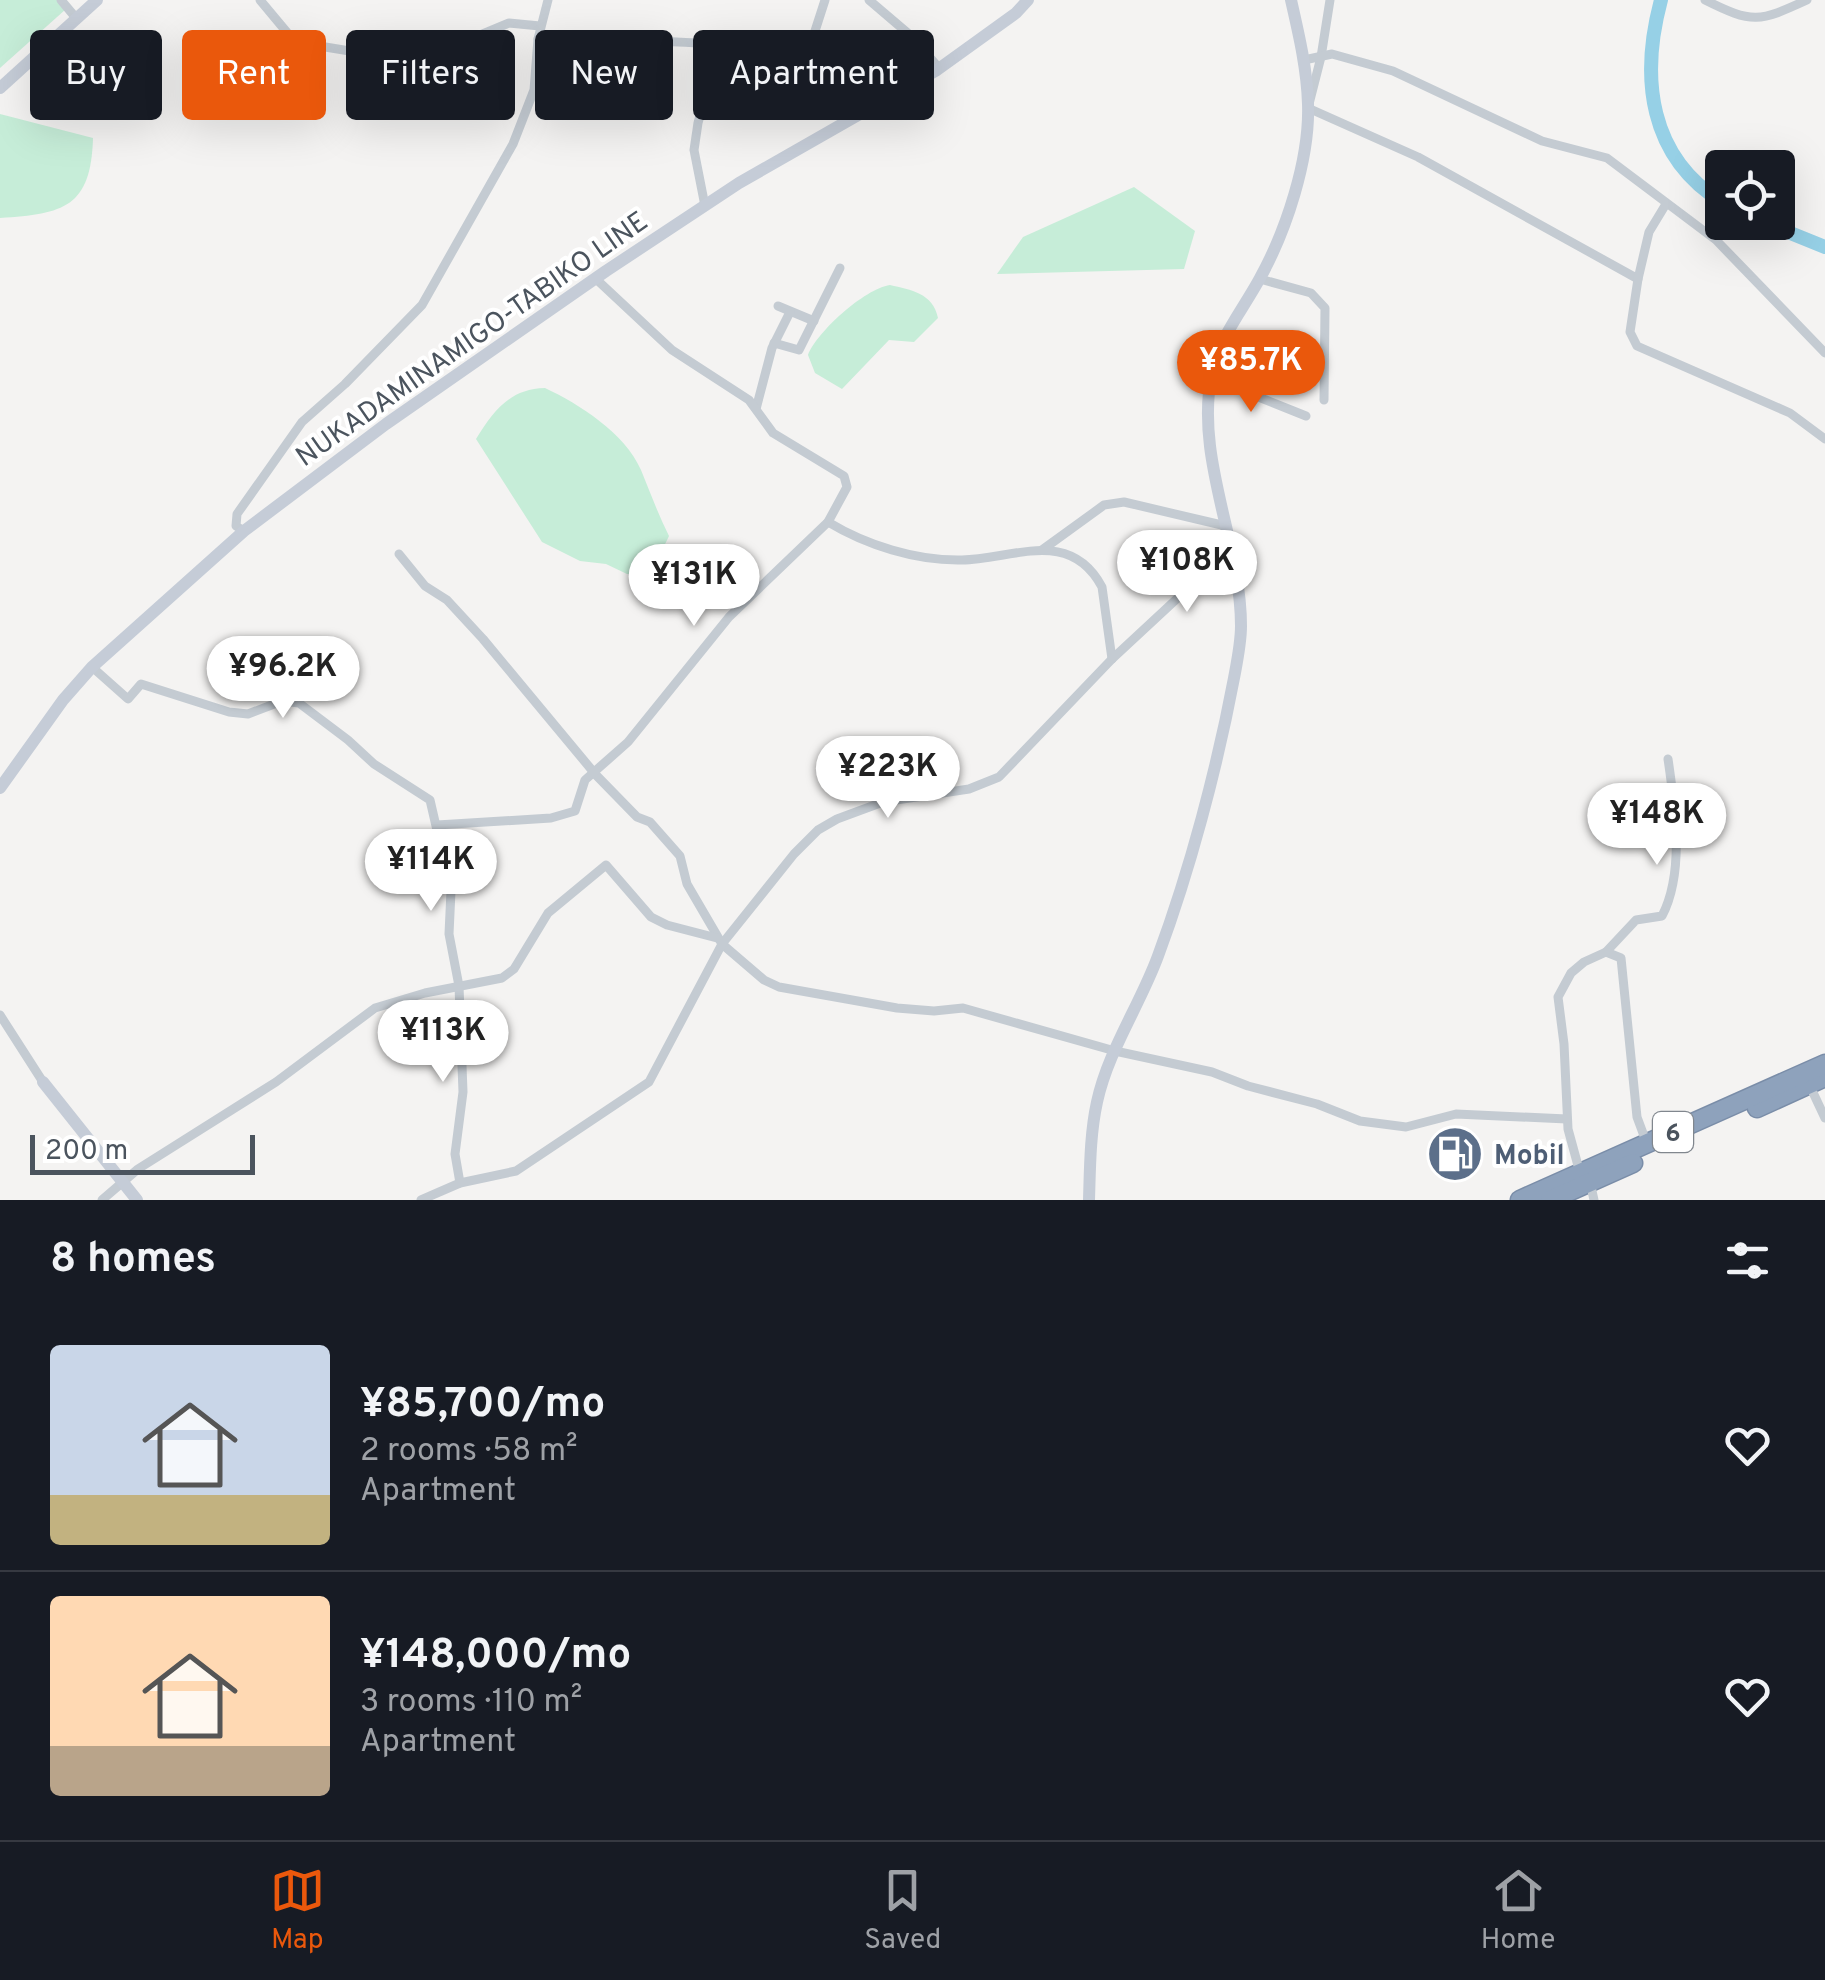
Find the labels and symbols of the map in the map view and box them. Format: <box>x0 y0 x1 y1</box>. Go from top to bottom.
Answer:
street label: NUKADAMINAMIGO-TABIKO LINE <box>290 205 656 476</box>
pin: ¥85.7K <box>1170 330 1332 415</box>
pin: ¥108K <box>1117 530 1257 615</box>
pin: ¥131K <box>624 544 764 629</box>
pin: ¥96.2K <box>202 636 364 721</box>
pin: ¥223K <box>818 736 958 821</box>
pin: ¥148K <box>1587 783 1727 868</box>
pin: ¥114K <box>361 829 501 914</box>
pin: ¥113K <box>373 1000 513 1085</box>
road number: 6 <box>1653 1112 1693 1152</box>
fuel station icon: Mobil <box>1425 1124 1485 1184</box>
scale bar <box>30 1130 255 1174</box>
place label: Mobil <box>1494 1139 1565 1175</box>

